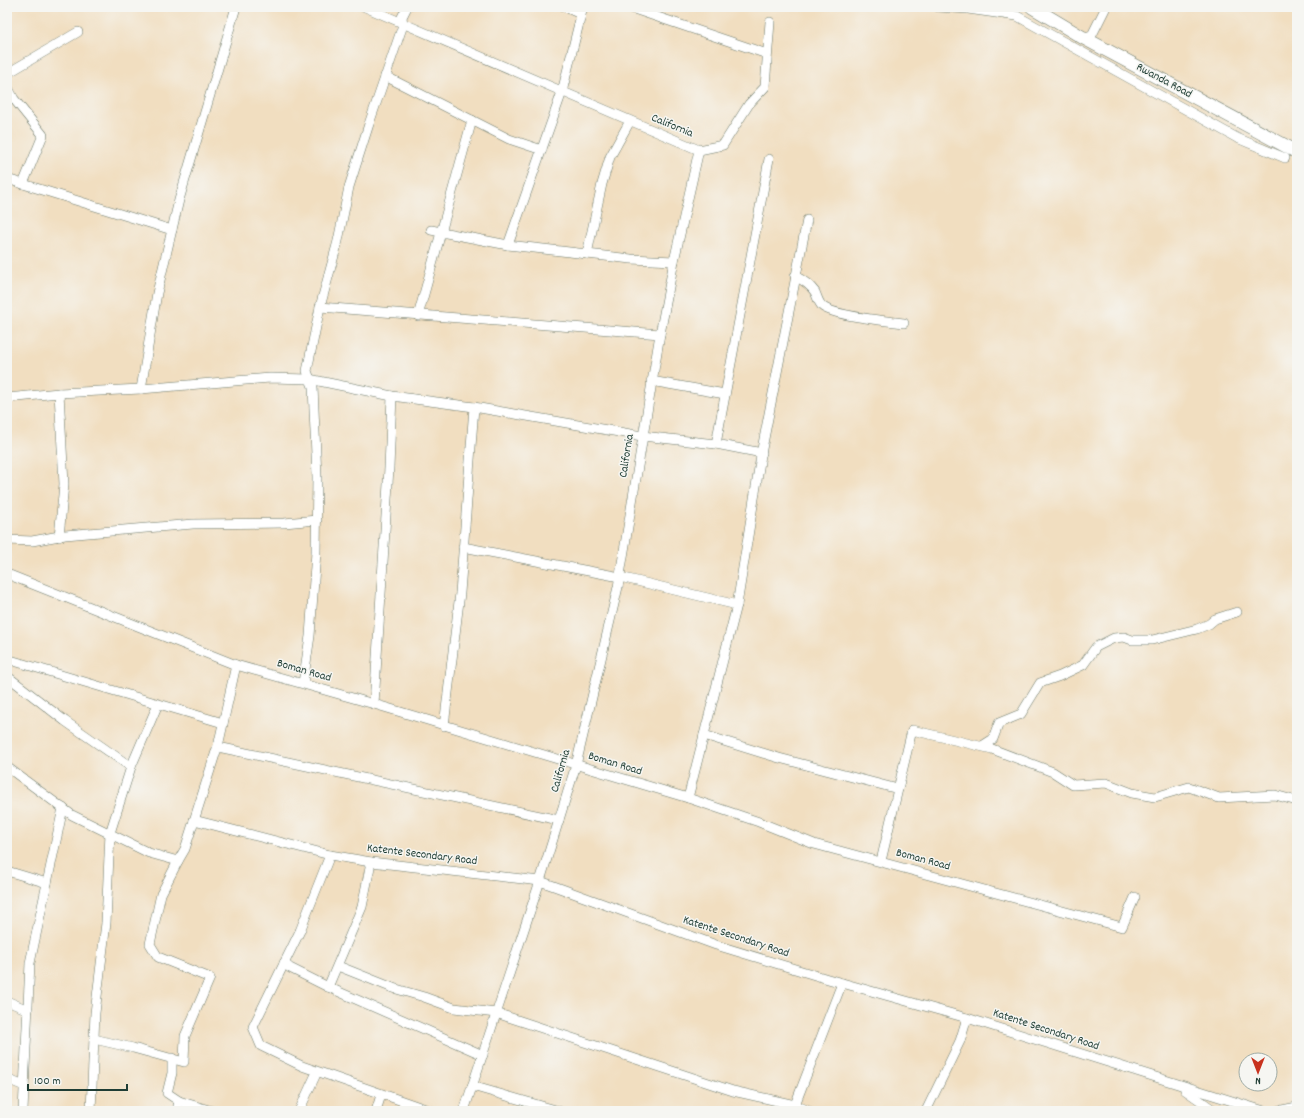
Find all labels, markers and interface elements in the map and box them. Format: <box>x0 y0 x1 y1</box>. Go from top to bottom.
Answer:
street label: Rwanda Road <box>1133 59 1195 103</box>
street label: California <box>648 110 696 142</box>
street label: California <box>615 433 639 479</box>
street label: Boman Road <box>275 655 333 687</box>
street label: California <box>547 747 575 794</box>
street label: Boman Road <box>586 748 644 780</box>
street label: Katente Secondary Road <box>366 840 478 870</box>
street label: Boman Road <box>894 845 952 875</box>
street label: Katente Secondary Road <box>681 912 791 962</box>
street label: Katente Secondary Road <box>991 1005 1101 1055</box>
north arrow <box>1238 1052 1278 1092</box>
scale bar <box>28 1066 127 1092</box>
text: N <box>1255 1072 1261 1088</box>
text: 100 m <box>34 1073 61 1090</box>

